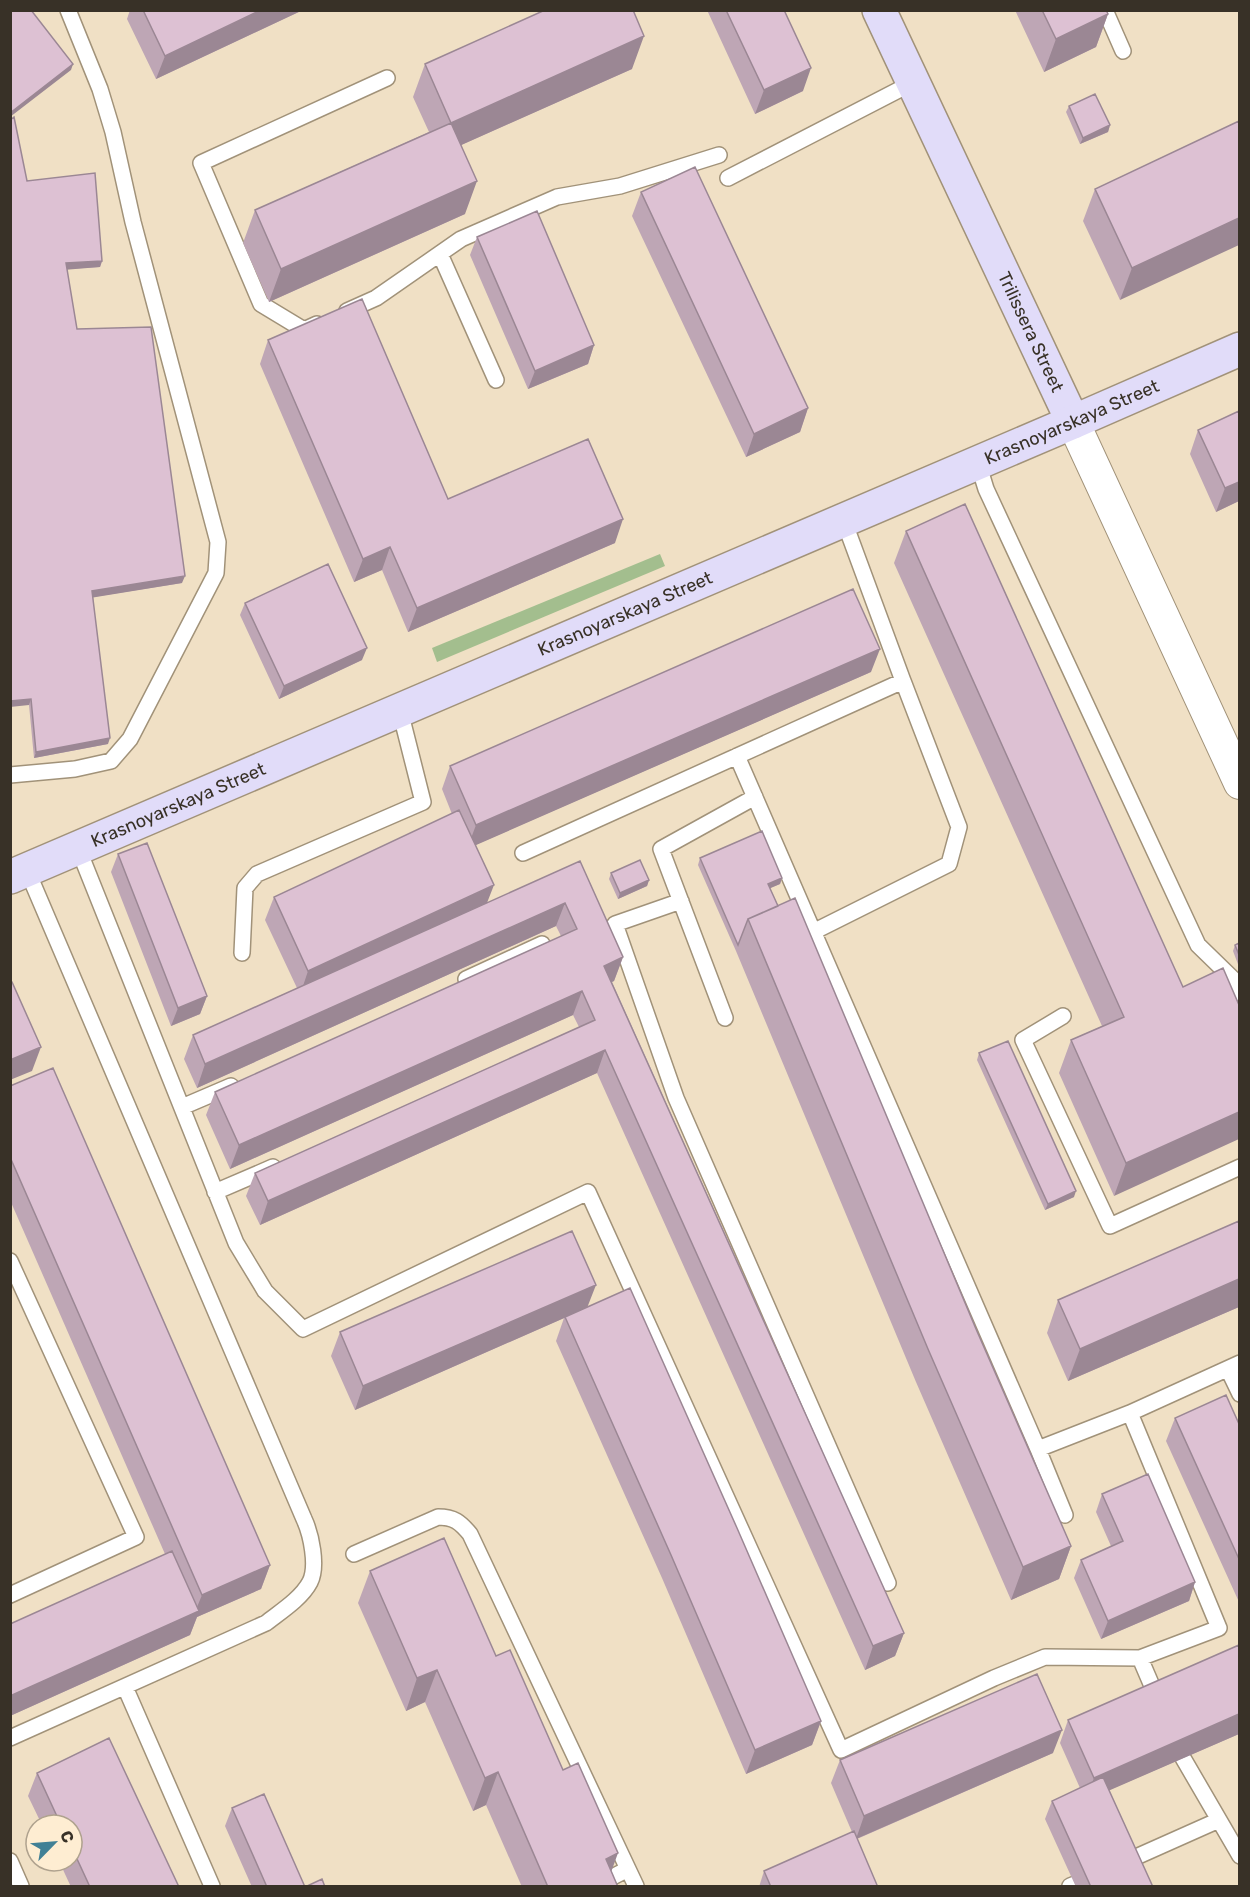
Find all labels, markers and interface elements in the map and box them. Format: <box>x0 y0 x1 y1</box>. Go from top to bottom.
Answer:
street label: Trilissera Street <box>993 268 1068 396</box>
street label: Krasnoyarskaya Street <box>981 375 1162 470</box>
street label: Krasnoyarskaya Street <box>534 567 716 661</box>
street label: Krasnoyarskaya Street <box>87 758 269 852</box>
north arrow <box>24 1813 84 1873</box>
text: С <box>56 1828 78 1846</box>

